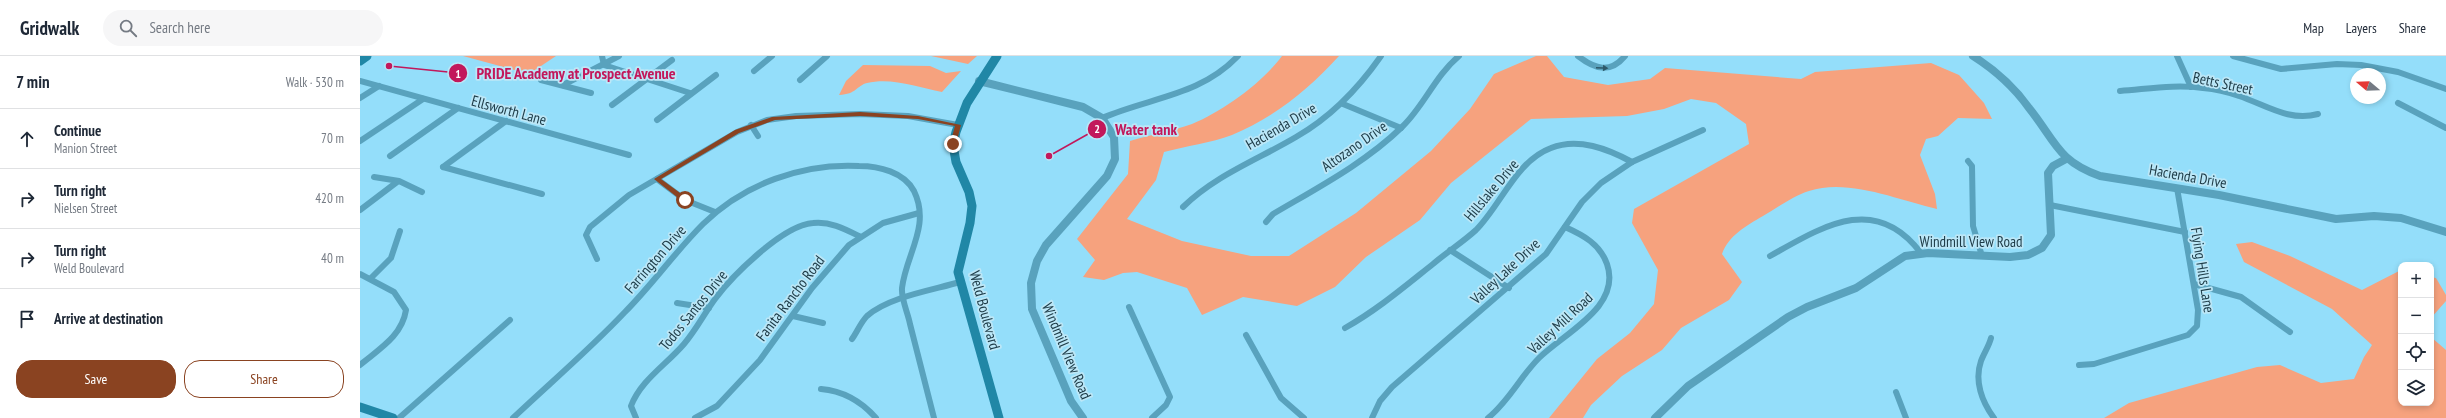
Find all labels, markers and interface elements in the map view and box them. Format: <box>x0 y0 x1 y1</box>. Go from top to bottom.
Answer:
search box <box>103 10 383 46</box>
text: Gridwalk <box>20 16 79 40</box>
icon: search <box>117 17 139 39</box>
text: Search here <box>149 18 210 37</box>
text: Map <box>2303 19 2324 37</box>
text: Layers <box>2346 19 2377 37</box>
text: Share <box>2399 19 2426 37</box>
callout: PRIDE Academy at Prospect Avenue <box>448 59 685 87</box>
text: PRIDE Academy at Prospect Avenue <box>476 63 676 83</box>
one-way arrow <box>1596 64 1609 71</box>
text: 1 <box>455 66 461 81</box>
street label: Betts Street <box>2191 67 2255 99</box>
north arrow <box>2350 68 2386 104</box>
text: 7 min <box>16 71 50 93</box>
text: Walk · 530 m <box>286 74 344 91</box>
street label: Ellsworth Lane <box>469 91 549 129</box>
street label: Hacienda Drive <box>1242 98 1320 154</box>
callout: Water tank <box>1087 115 1185 143</box>
street label: Altozano Drive <box>1318 116 1390 176</box>
text: Water tank <box>1114 119 1177 139</box>
text: Continue <box>54 121 101 140</box>
text: 2 <box>1094 121 1100 136</box>
icon: ahead <box>16 128 38 150</box>
text: 70 m <box>321 130 344 147</box>
route end <box>944 135 962 153</box>
text: Manion Street <box>54 140 117 157</box>
street label: Hillslake Drive <box>1460 155 1522 225</box>
street label: Hacienda Drive <box>2148 160 2228 192</box>
text: Turn right <box>54 181 106 200</box>
icon: right <box>16 188 38 210</box>
text: 420 m <box>315 190 344 207</box>
route start <box>676 191 694 209</box>
text: Nielsen Street <box>54 200 117 217</box>
street label: Farrington Drive <box>620 221 690 297</box>
street label: Flying Hills Lane <box>2187 226 2219 314</box>
street label: Windmill View Road <box>1920 232 2022 251</box>
street label: Valley Lake Drive <box>1466 234 1544 309</box>
text: Turn right <box>54 241 106 260</box>
icon: right <box>16 248 38 270</box>
text: 40 m <box>321 250 344 267</box>
street label: Fanita Rancho Road <box>752 251 828 345</box>
text: Weld Boulevard <box>54 260 124 277</box>
map controls <box>2398 262 2434 406</box>
button: + <box>2398 262 2434 298</box>
street label: Todos Santos Drive <box>655 266 731 354</box>
street label: Weld Boulevard <box>965 269 1005 351</box>
street label: Valley Mill Road <box>1523 288 1597 359</box>
button: − <box>2398 298 2434 334</box>
street label: Windmill View Road <box>1038 300 1096 402</box>
icon: arrive <box>16 308 38 330</box>
text: Arrive at destination <box>54 309 163 328</box>
button: locate <box>2398 334 2434 370</box>
button: Save <box>16 360 176 398</box>
button: Share <box>184 360 344 398</box>
button: layers <box>2398 370 2434 406</box>

